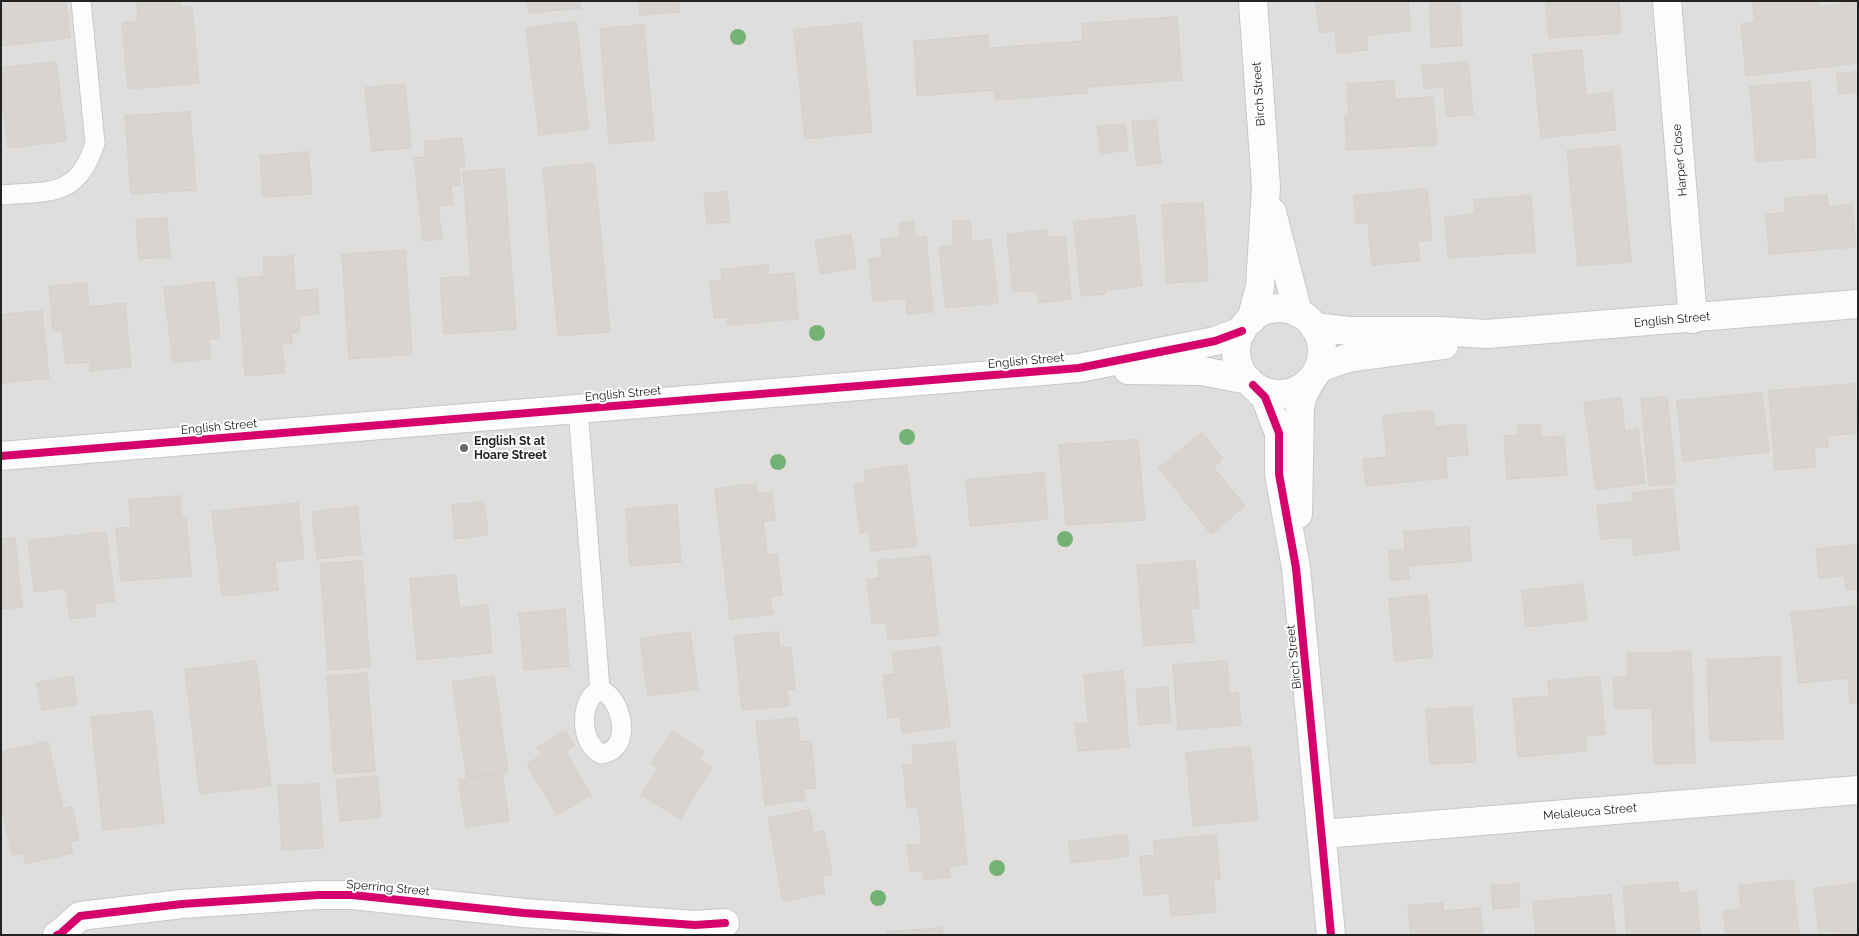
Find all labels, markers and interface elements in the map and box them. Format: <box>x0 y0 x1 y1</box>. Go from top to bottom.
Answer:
street label: Birch Street <box>1250 61 1268 127</box>
street label: Harper Close <box>1670 123 1690 197</box>
street label: English Street <box>1633 309 1711 331</box>
street label: English Street <box>987 350 1065 372</box>
street label: English Street <box>584 383 662 405</box>
street label: English Street <box>180 416 258 438</box>
place label: English St at Hoare Street <box>474 434 547 462</box>
marker: English St at Hoare Street <box>458 442 470 454</box>
street label: Birch Street <box>1283 624 1305 690</box>
street label: Melaleuca Street <box>1542 801 1638 823</box>
street label: Sperring Street <box>346 877 430 899</box>

